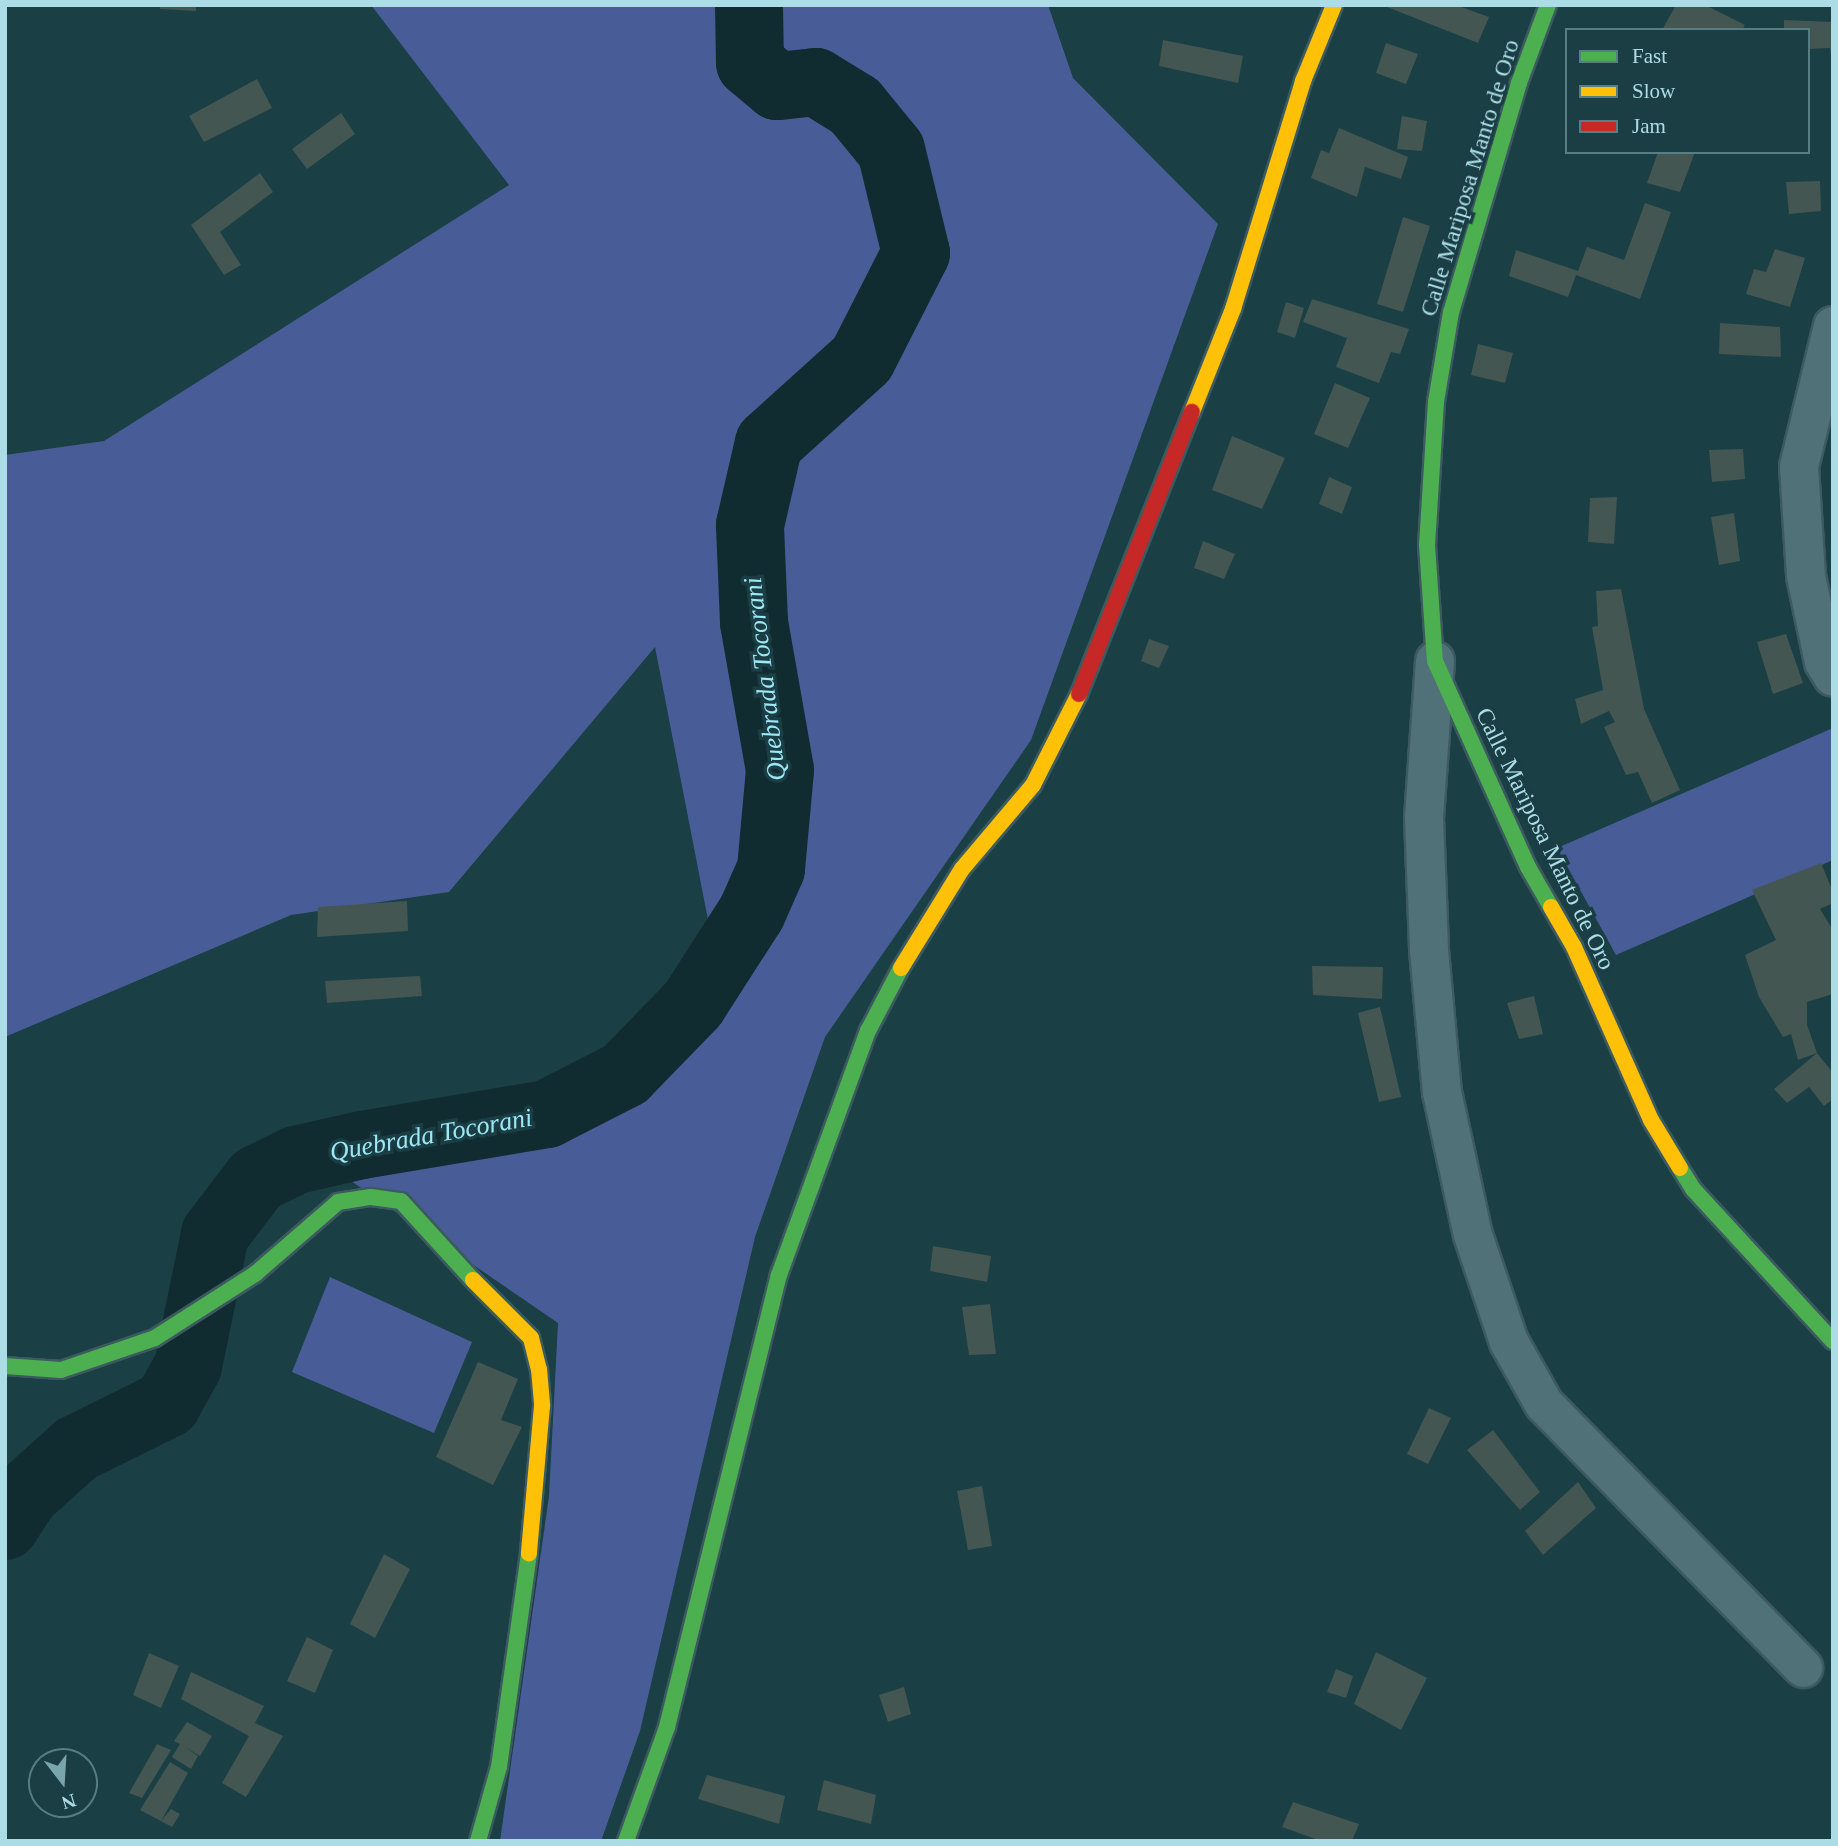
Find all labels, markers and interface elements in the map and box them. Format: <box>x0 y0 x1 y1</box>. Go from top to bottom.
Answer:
legend <box>1565 28 1810 154</box>
street label: Calle Mariposa Manto de Oro <box>1414 36 1526 320</box>
text: Fast <box>1632 44 1667 68</box>
text: Slow <box>1632 79 1675 103</box>
text: Jam <box>1632 114 1666 138</box>
water label: Quebrada Tocorani <box>737 575 793 783</box>
street label: Calle Mariposa Manto de Oro <box>1469 703 1621 975</box>
water label: Quebrada Tocorani <box>327 1102 535 1168</box>
north arrow <box>28 1748 98 1818</box>
text: N <box>59 1790 78 1814</box>

